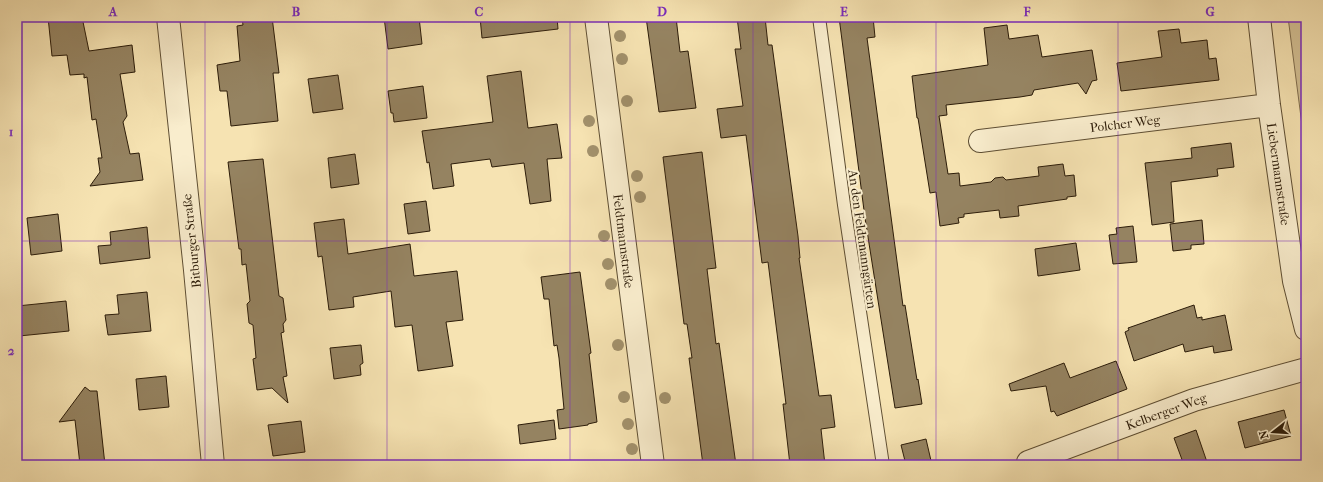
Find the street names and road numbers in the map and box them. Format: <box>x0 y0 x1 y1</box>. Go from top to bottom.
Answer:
street label: Polcher Weg <box>1089 112 1162 135</box>
street label: Liebermannstraße <box>1264 122 1293 227</box>
street label: An den Feldtmanngärten <box>845 168 880 310</box>
street label: Bitburger Straße <box>179 193 204 289</box>
street label: Feldtmannstraße <box>610 193 637 290</box>
street label: Kelberger Weg <box>1124 390 1210 433</box>

